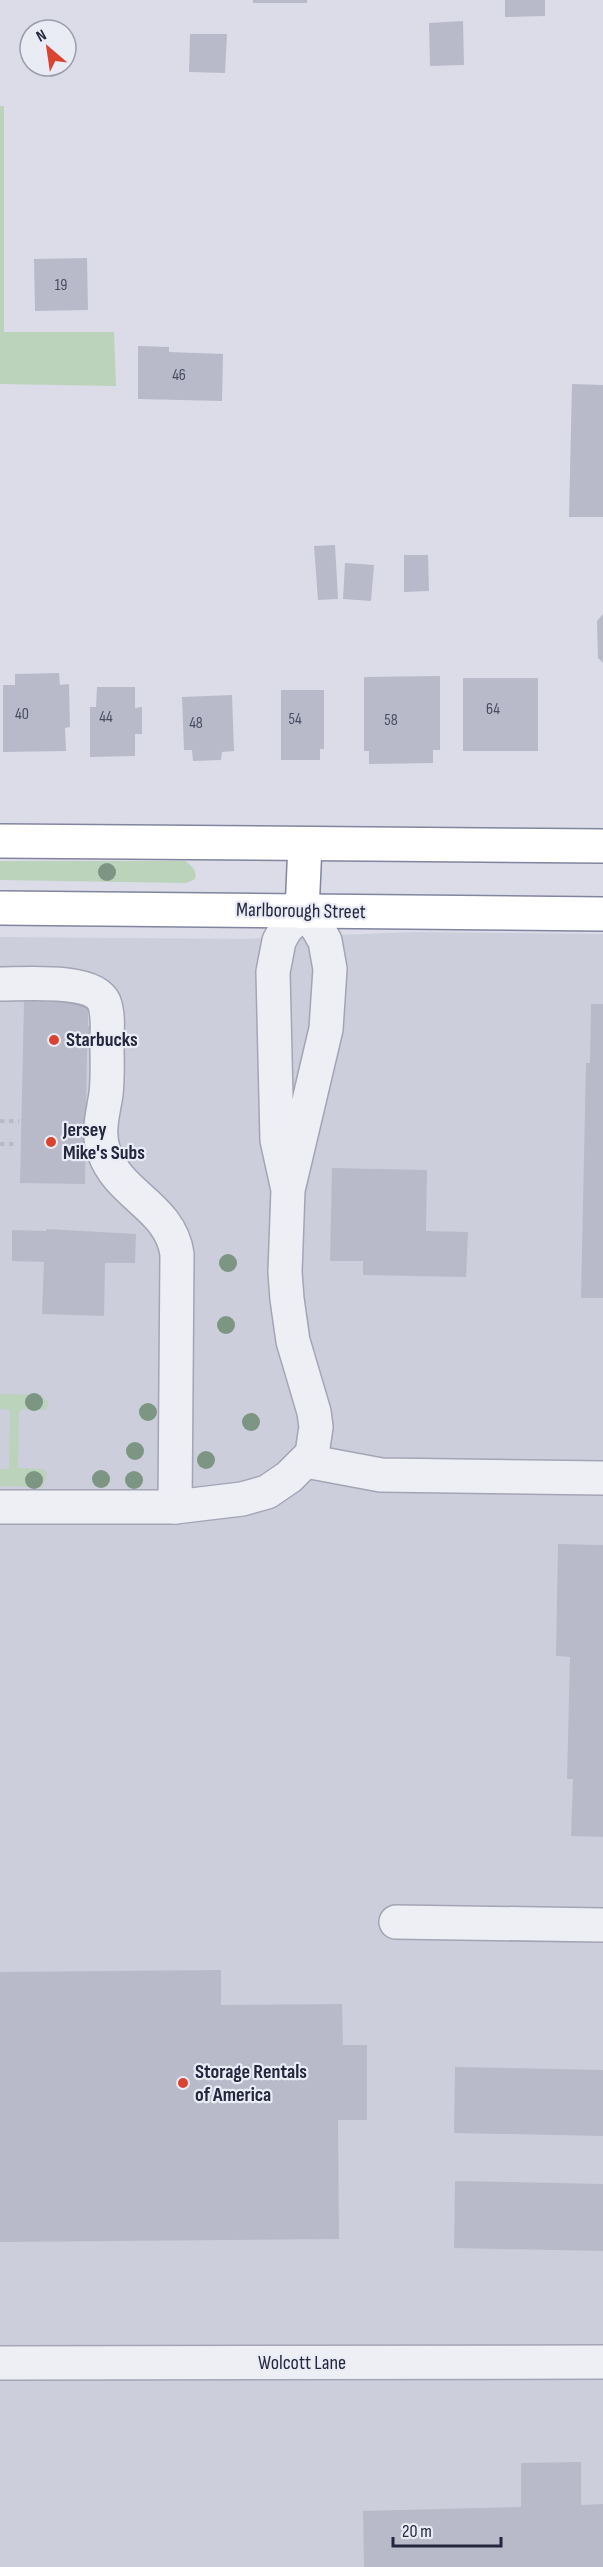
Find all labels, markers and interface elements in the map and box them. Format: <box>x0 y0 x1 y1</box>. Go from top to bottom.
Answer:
north arrow <box>18 18 78 78</box>
text: N <box>33 26 50 47</box>
house number: 19 <box>55 276 67 295</box>
house number: 46 <box>172 366 186 385</box>
house number: 64 <box>486 700 500 719</box>
house number: 40 <box>15 705 29 724</box>
house number: 44 <box>99 708 113 727</box>
house number: 54 <box>288 710 302 729</box>
house number: 58 <box>384 711 398 730</box>
house number: 48 <box>189 714 203 733</box>
street label: Marlborough Street <box>236 898 366 924</box>
place label: Starbucks <box>66 1028 138 1052</box>
marker: Starbucks <box>47 1033 61 1047</box>
place label: Jersey Mike's Subs <box>62 1118 145 1165</box>
marker: Jersey Mike's Subs <box>44 1135 58 1149</box>
place label: Storage Rentals of America <box>195 2060 307 2107</box>
marker: Storage Rentals of America <box>176 2076 190 2090</box>
street label: Wolcott Lane <box>258 2351 346 2375</box>
scale bar <box>393 2510 501 2548</box>
text: 20 m <box>402 2521 432 2542</box>

